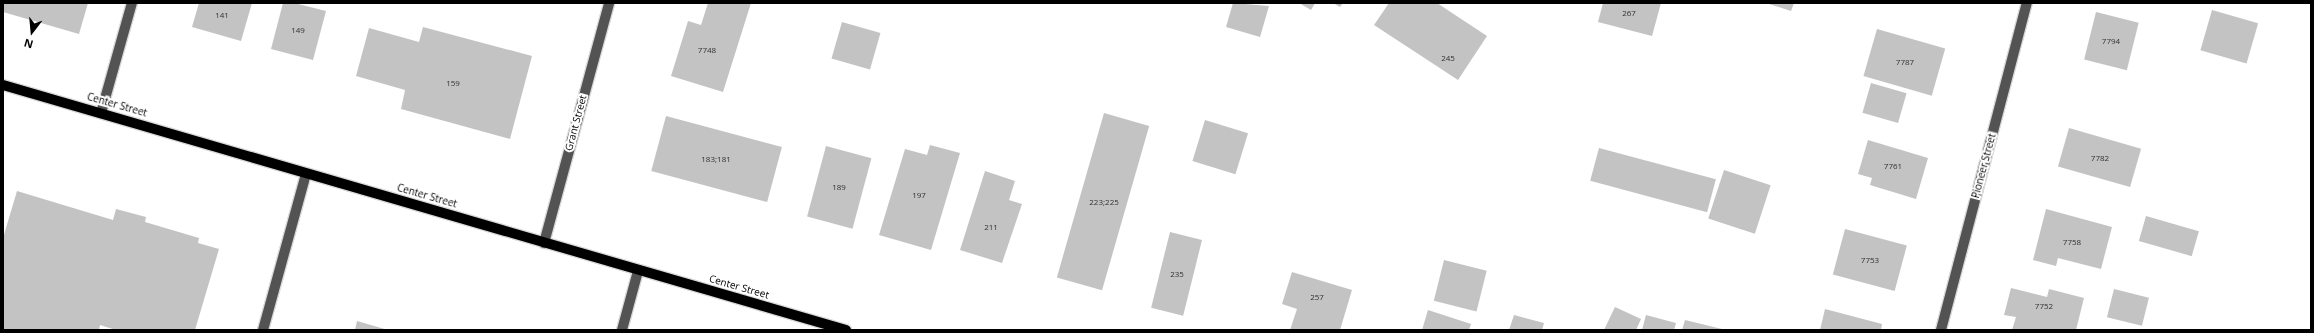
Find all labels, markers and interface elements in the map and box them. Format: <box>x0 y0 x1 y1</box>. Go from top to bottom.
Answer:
house number: 267 <box>1622 8 1636 18</box>
house number: 141 <box>215 10 229 20</box>
north arrow <box>12 12 52 52</box>
house number: 149 <box>291 25 305 35</box>
text: N <box>22 36 35 52</box>
house number: 7794 <box>2102 36 2120 46</box>
house number: 7748 <box>698 45 716 55</box>
house number: 245 <box>1441 53 1455 63</box>
house number: 7787 <box>1896 57 1914 67</box>
house number: 159 <box>446 78 460 88</box>
street label: Center Street <box>86 91 148 119</box>
street label: Grant Street <box>563 94 589 152</box>
street label: Pioneer Street <box>1970 132 1998 200</box>
house number: 7782 <box>2091 153 2109 163</box>
house number: 183;181 <box>701 154 731 164</box>
house number: 7761 <box>1884 161 1902 171</box>
street label: Center Street <box>396 182 458 210</box>
house number: 189 <box>832 182 846 192</box>
house number: 197 <box>912 190 926 200</box>
house number: 223;225 <box>1089 197 1119 207</box>
house number: 211 <box>984 222 998 232</box>
house number: 7758 <box>2063 237 2081 247</box>
house number: 7753 <box>1861 255 1879 265</box>
house number: 235 <box>1170 269 1184 279</box>
street label: Center Street <box>708 273 770 301</box>
house number: 257 <box>1310 292 1324 302</box>
house number: 7752 <box>2035 301 2053 311</box>

